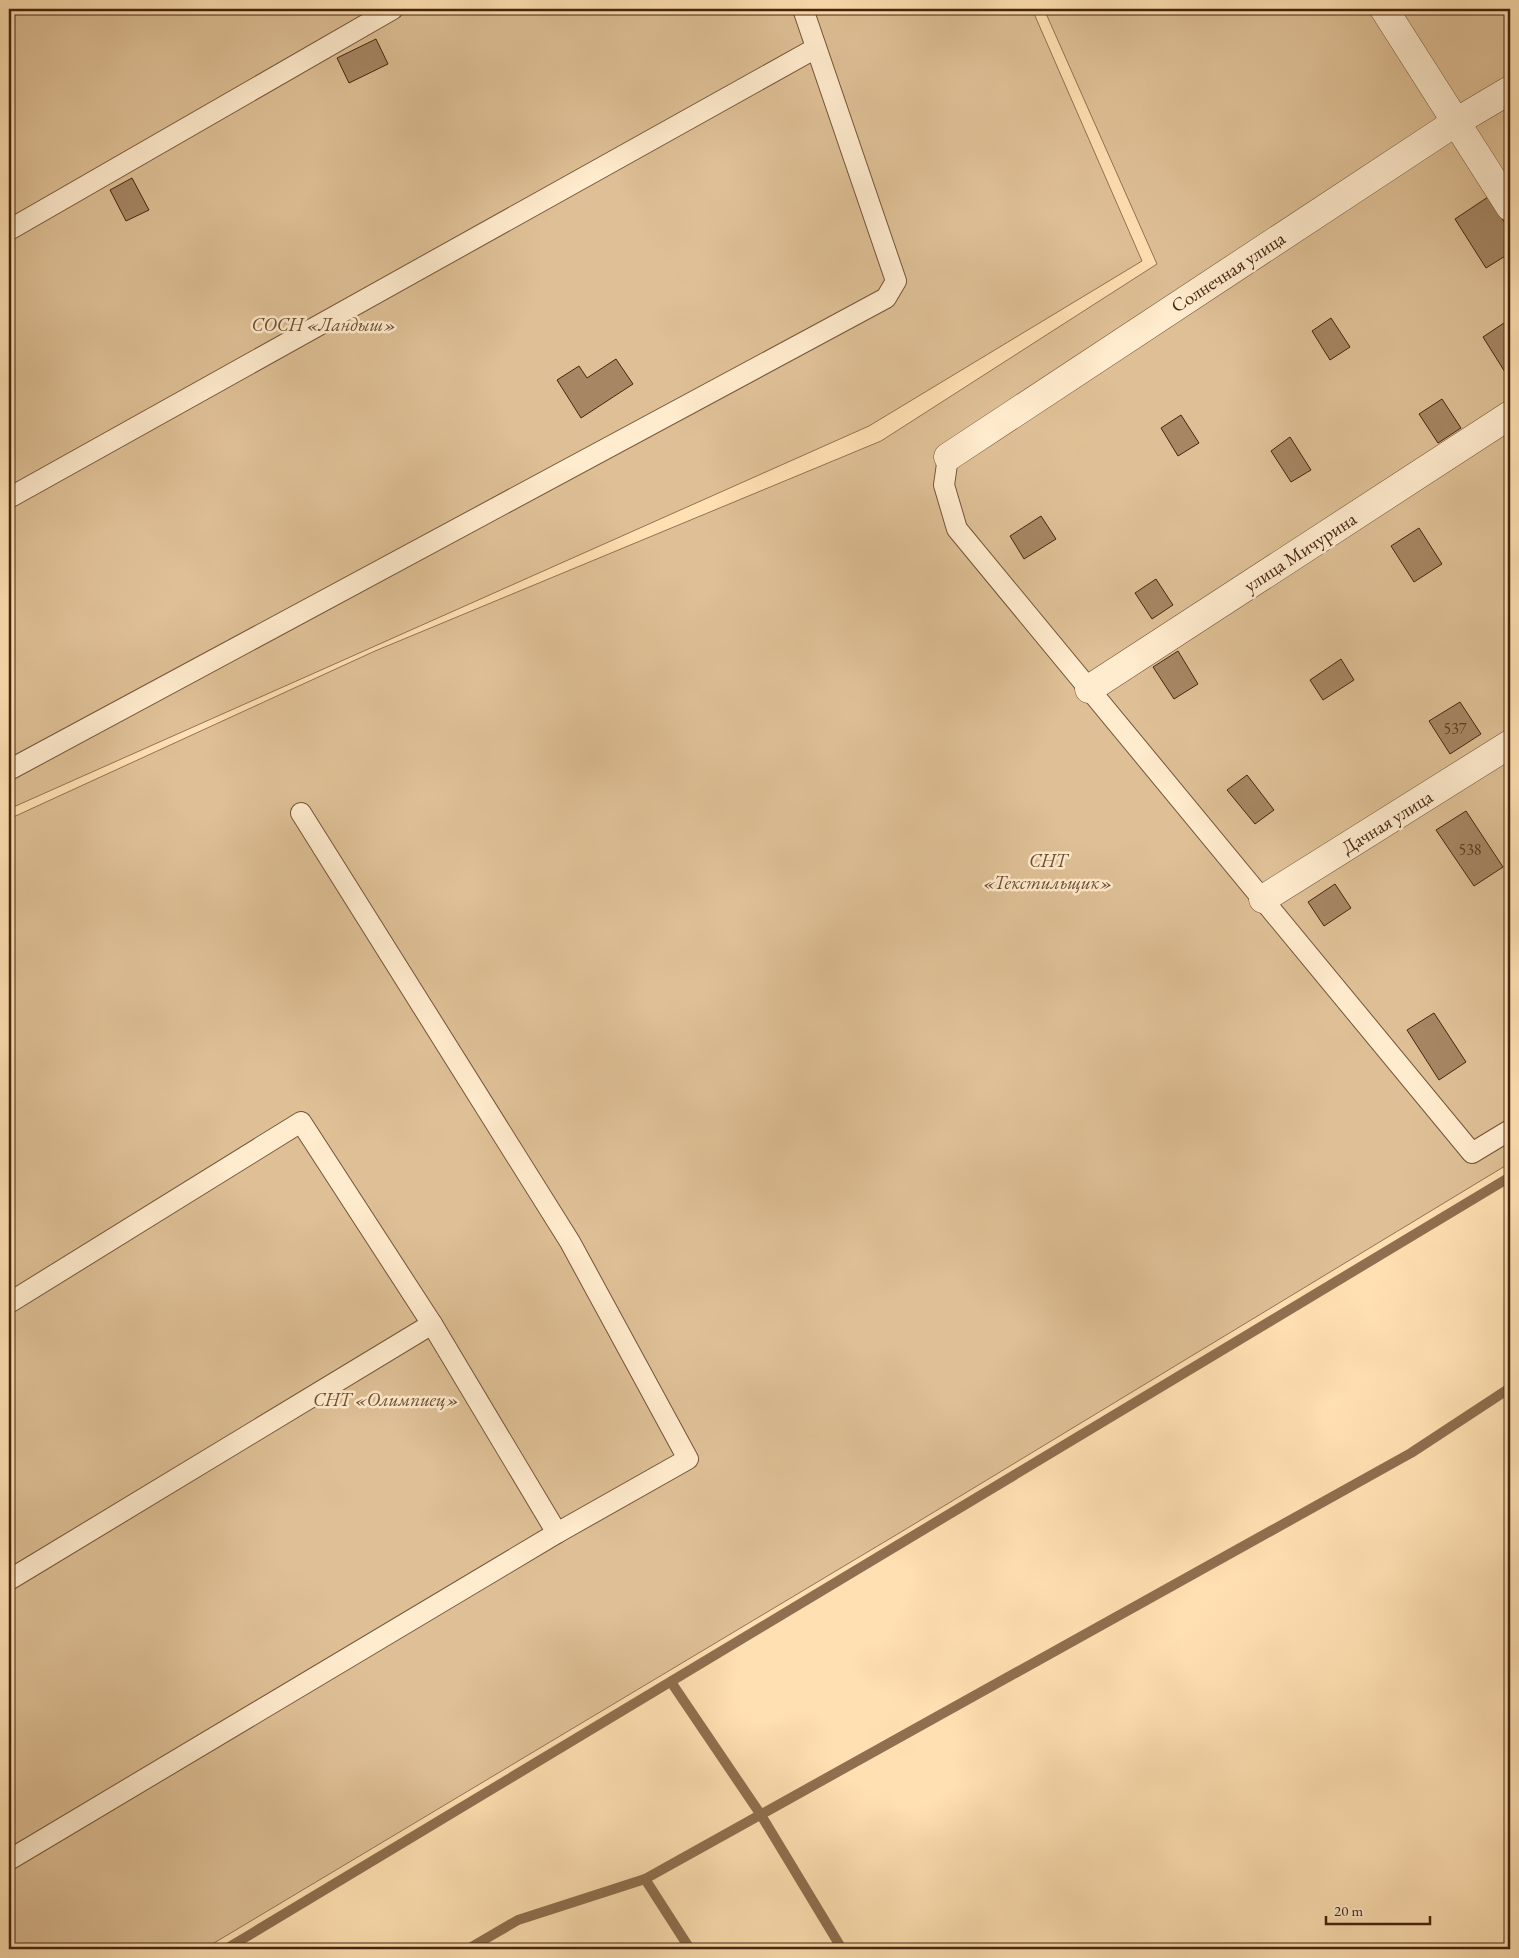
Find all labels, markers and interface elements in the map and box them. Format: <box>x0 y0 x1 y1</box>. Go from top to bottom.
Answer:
street label: Солнечная улица <box>1166 225 1290 318</box>
park label: СОСН «Ландыш» <box>252 312 396 337</box>
street label: улица Мичурина <box>1239 506 1361 598</box>
house number: 537 <box>1443 718 1467 739</box>
street label: Дачная улица <box>1337 784 1438 860</box>
house number: 538 <box>1458 839 1482 860</box>
park label: СНТ «Текстильщик» <box>983 848 1113 895</box>
park label: СНТ «Олимпиец» <box>313 1387 459 1412</box>
scale bar <box>1326 1893 1430 1925</box>
text: 20 m <box>1334 1901 1363 1920</box>

